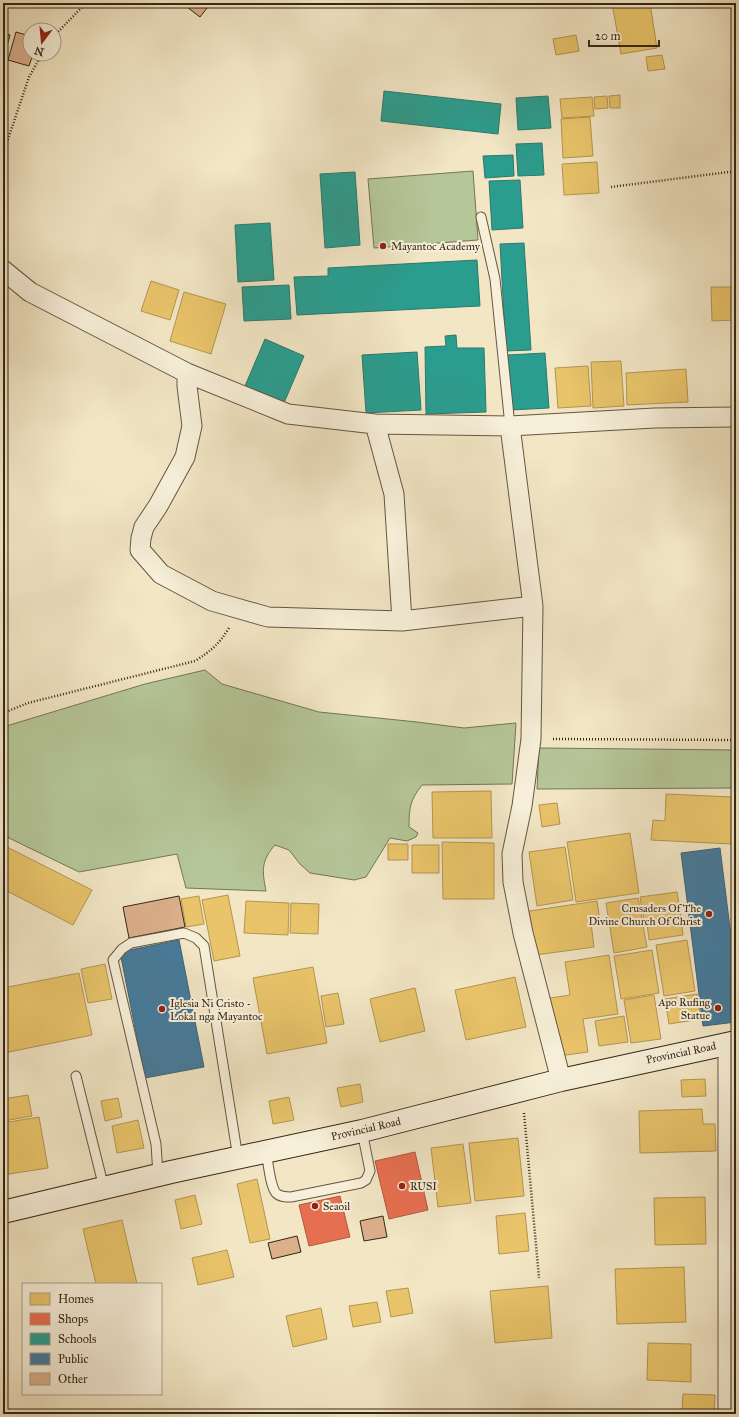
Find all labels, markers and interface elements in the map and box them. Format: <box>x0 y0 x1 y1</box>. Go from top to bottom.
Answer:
north arrow <box>22 22 62 62</box>
scale bar <box>589 22 659 48</box>
text: 20 m <box>595 29 621 43</box>
text: N <box>32 43 46 59</box>
place label: Mayantoc Academy <box>391 240 481 253</box>
marker: Mayantoc Academy <box>378 241 388 251</box>
place label: Crusaders Of The Divine Church Of Christ <box>588 902 701 928</box>
marker: Crusaders Of The Divine Church Of Christ <box>704 909 714 919</box>
place label: Apo Rufing Statue <box>657 996 711 1022</box>
place label: Iglesia Ni Cristo - Lokal nga Mayantoc <box>170 997 263 1023</box>
marker: Apo Rufing Statue <box>713 1003 723 1013</box>
marker: Iglesia Ni Cristo - Lokal nga Mayantoc <box>157 1004 167 1014</box>
street label: Provincial Road <box>645 1039 718 1067</box>
street label: Provincial Road <box>330 1115 403 1143</box>
place label: RUSI <box>410 1180 437 1193</box>
marker: RUSI <box>397 1181 407 1191</box>
place label: Seaoil <box>323 1200 350 1213</box>
marker: Seaoil <box>310 1201 320 1211</box>
legend <box>22 1283 162 1395</box>
text: Homes <box>58 1292 94 1306</box>
text: Shops <box>58 1312 88 1326</box>
text: Schools <box>58 1332 96 1346</box>
text: Public <box>58 1352 89 1366</box>
text: Other <box>58 1372 88 1386</box>

